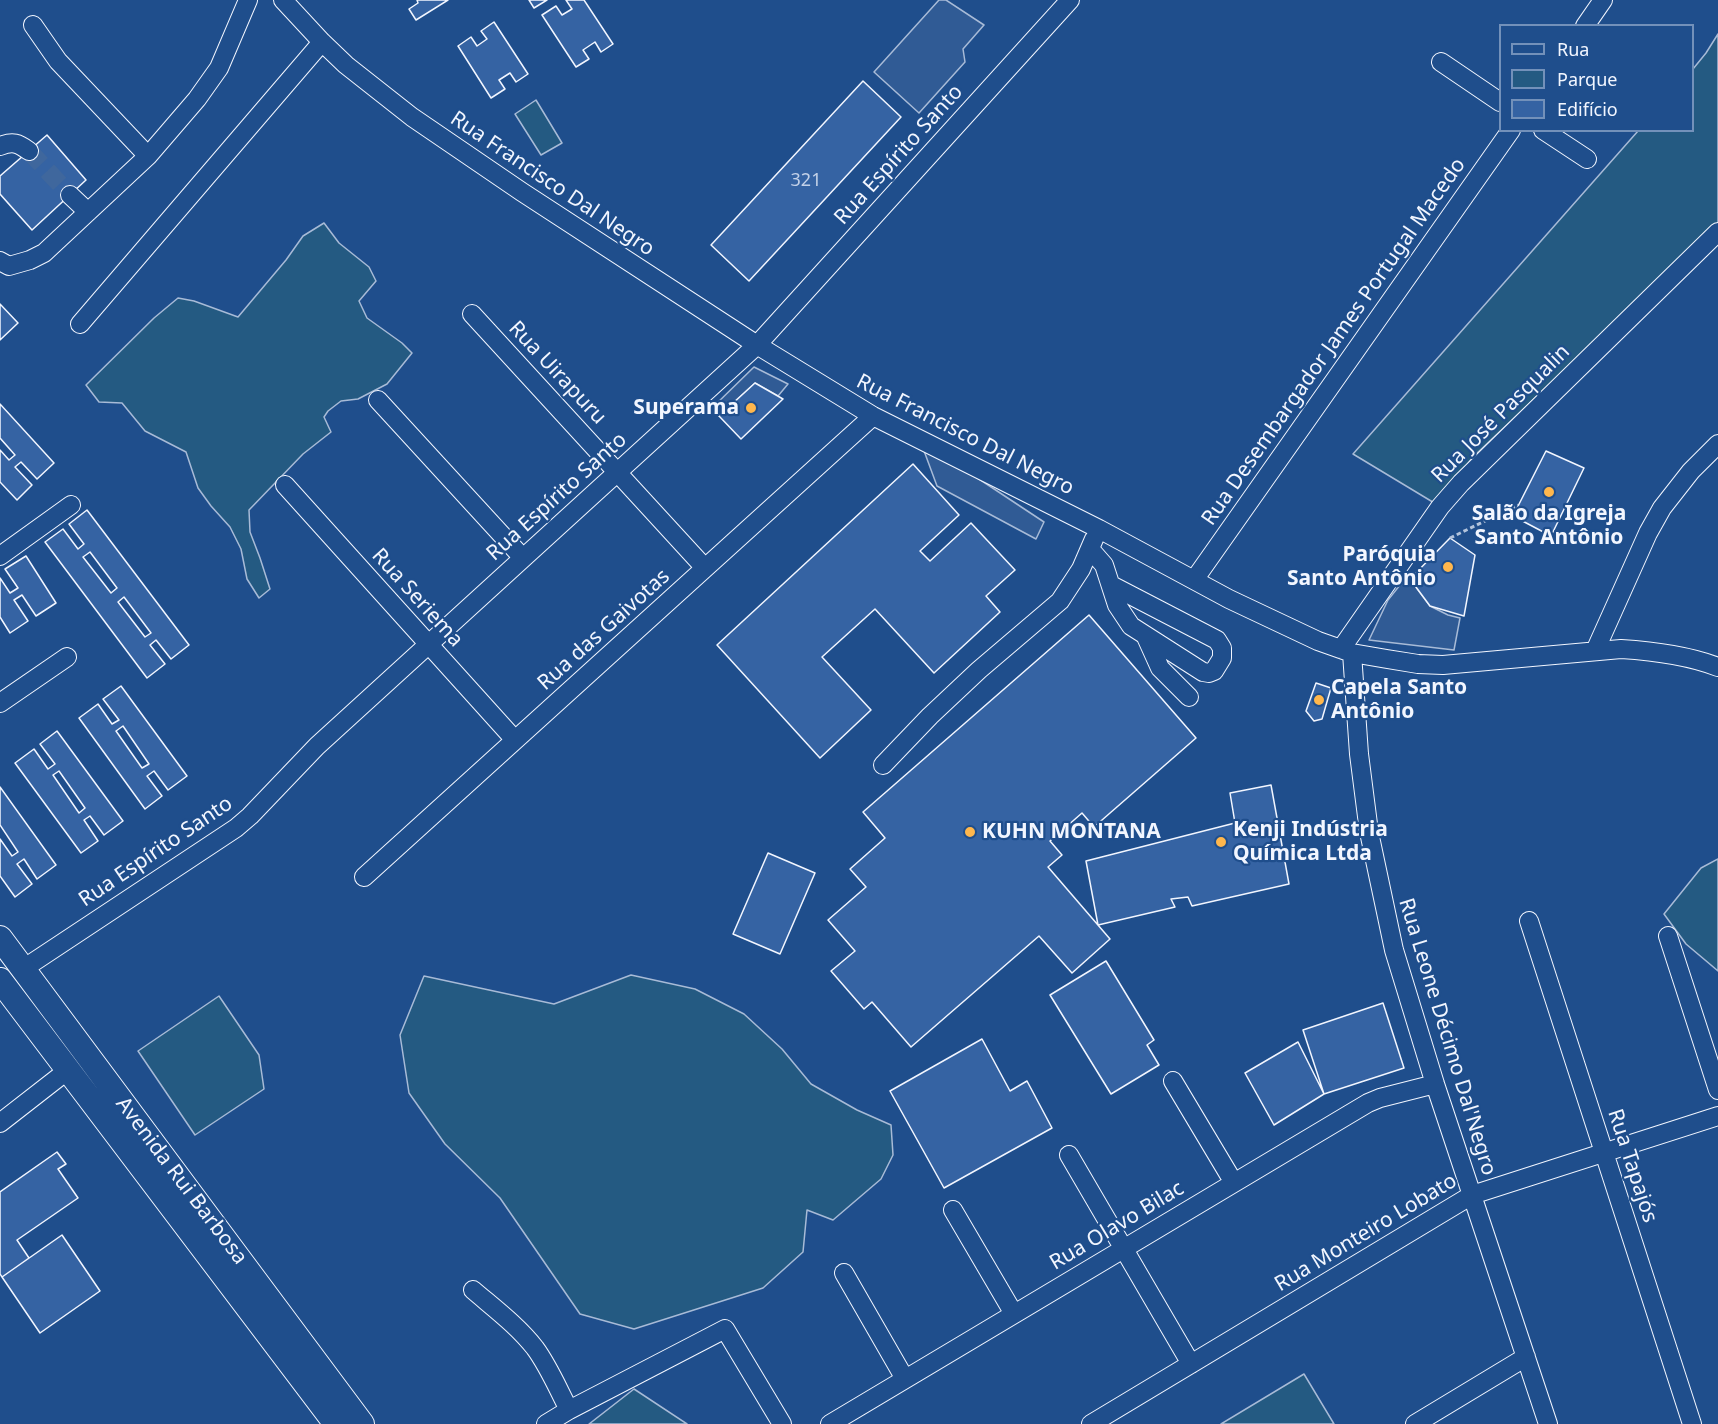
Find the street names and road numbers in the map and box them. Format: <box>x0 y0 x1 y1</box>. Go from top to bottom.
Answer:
street label: Rua Espírito Santo <box>829 80 969 230</box>
street label: Rua Francisco Dal Negro <box>445 106 659 262</box>
street label: Rua Desembargador James Portugal Macedo <box>1197 153 1471 531</box>
street label: Rua Uirapuru <box>503 316 611 430</box>
street label: Rua José Pasqualin <box>1427 340 1575 488</box>
street label: Rua Francisco Dal Negro <box>852 369 1078 501</box>
street label: Rua Espírito Santo <box>482 427 632 567</box>
street label: Rua Seriema <box>366 543 468 653</box>
street label: Rua das Gaivotas <box>533 564 675 696</box>
street label: Rua Espírito Santo <box>74 791 238 913</box>
street label: Rua Leone Décimo Dal'Negro <box>1393 895 1501 1179</box>
street label: Avenida Rui Barbosa <box>110 1092 252 1270</box>
street label: Rua Tapajós <box>1602 1106 1662 1226</box>
street label: Rua Monteiro Lobato <box>1270 1169 1462 1297</box>
street label: Rua Olavo Bilac <box>1045 1176 1189 1276</box>

